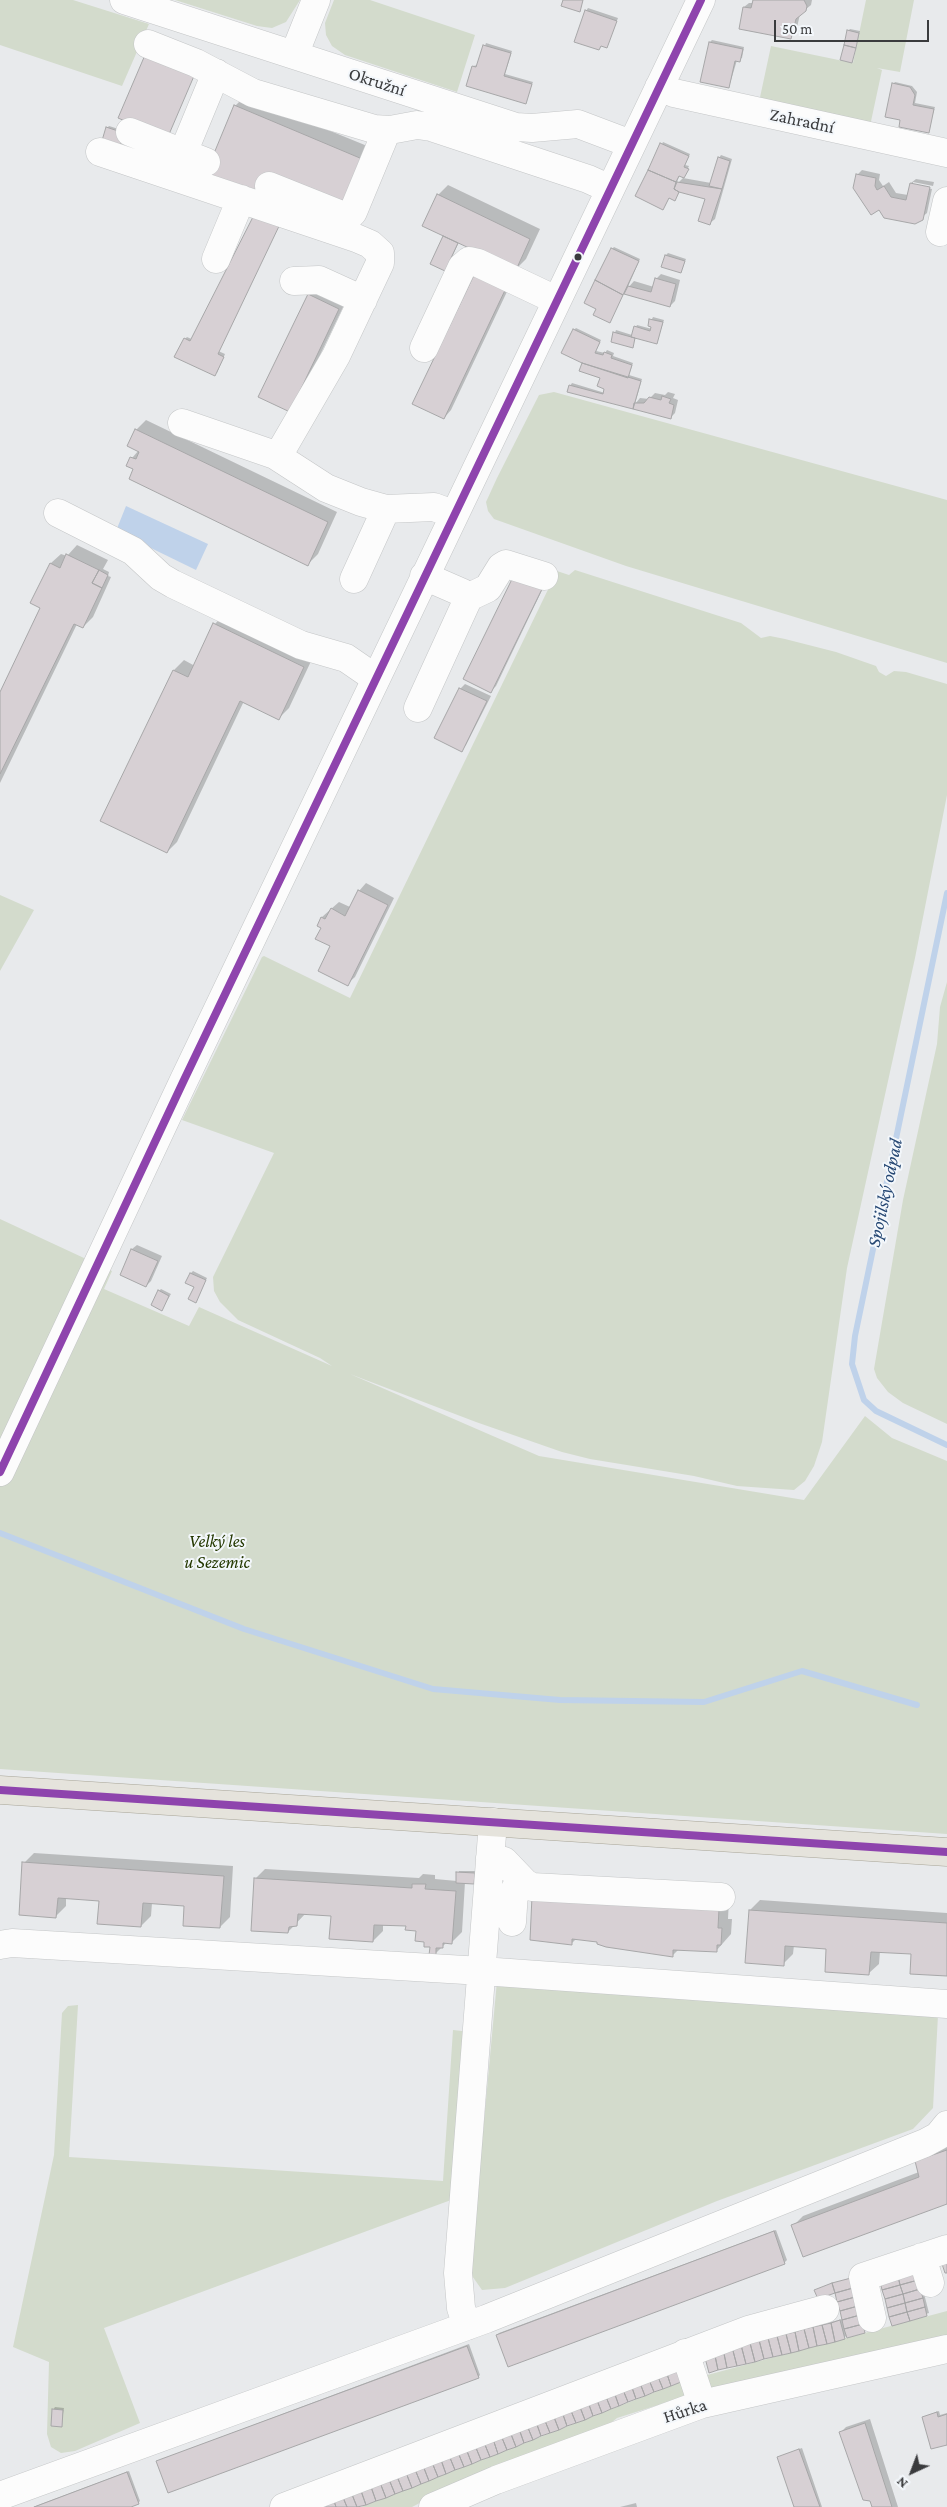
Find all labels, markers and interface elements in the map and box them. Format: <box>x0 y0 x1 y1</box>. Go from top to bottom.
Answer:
scale bar <box>777 10 932 42</box>
text: 50 m <box>782 21 812 37</box>
street label: Okružní <box>346 63 408 101</box>
street label: Zahradní <box>768 104 836 138</box>
unlabelled marker <box>573 252 583 262</box>
water label: Spojilský odpad <box>862 1137 908 1249</box>
park label: Velký les u Sezemic <box>184 1530 250 1572</box>
street label: Hůrka <box>661 2394 709 2428</box>
north arrow <box>887 2447 937 2497</box>
text: N <box>893 2474 911 2492</box>

